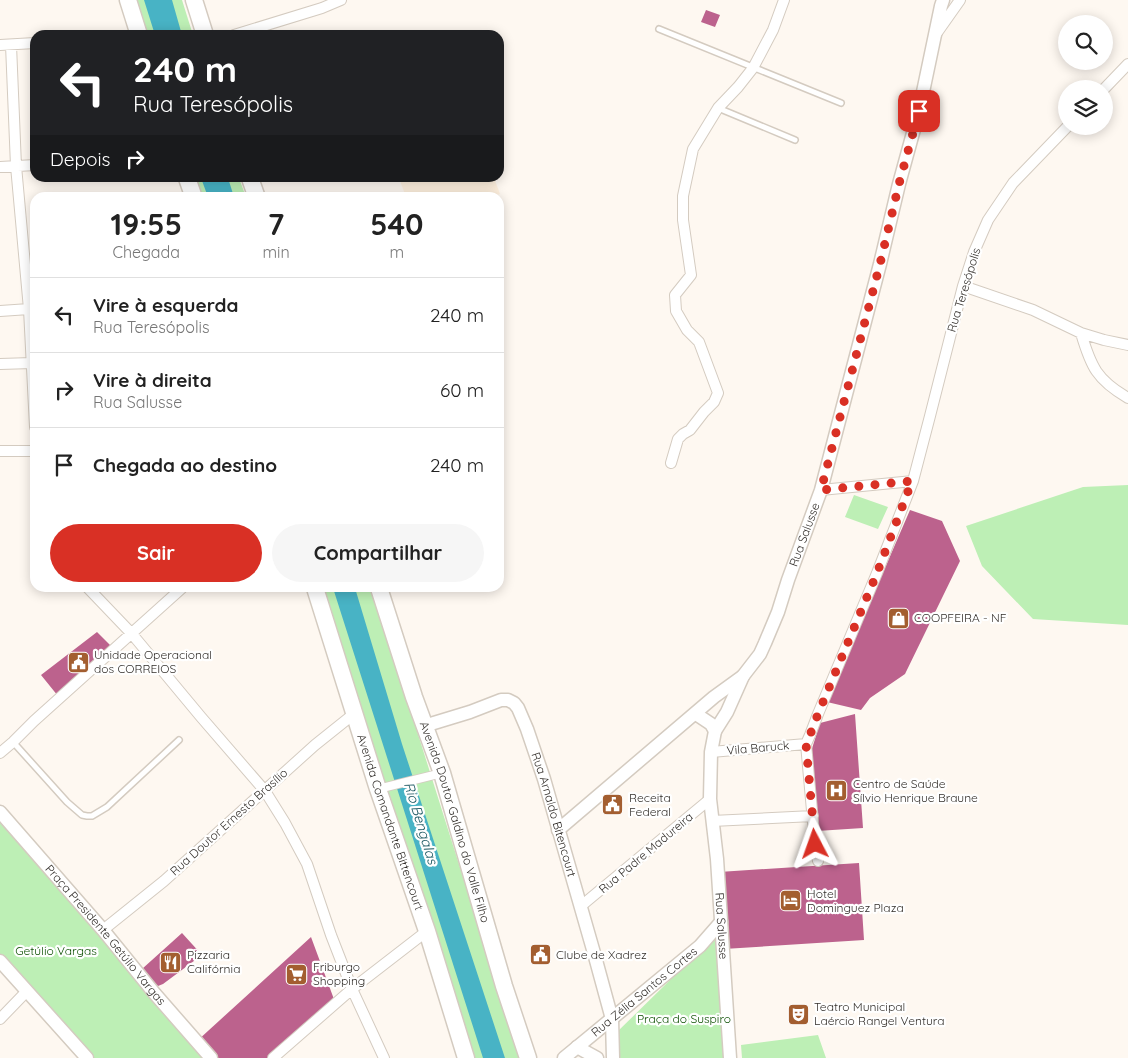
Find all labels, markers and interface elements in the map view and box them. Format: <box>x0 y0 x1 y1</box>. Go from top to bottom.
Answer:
map controls <box>1058 15 1113 135</box>
button: search <box>1058 15 1113 70</box>
text: 240 m <box>133 47 237 91</box>
icon: left <box>50 50 115 115</box>
button: layers <box>1058 80 1113 135</box>
text: Rua Teresópolis <box>133 90 293 118</box>
pin <box>898 90 940 132</box>
icon: arrive <box>905 97 933 125</box>
icon: right <box>121 145 149 173</box>
text: Depois <box>50 147 111 171</box>
text: 19:55 <box>110 205 182 243</box>
text: 7 <box>268 205 284 243</box>
text: 540 <box>370 205 423 243</box>
text: Chegada <box>112 242 180 262</box>
text: min <box>262 242 290 262</box>
text: m <box>390 242 404 262</box>
street label: Rua Teresópolis <box>944 246 984 334</box>
text: Vire à esquerda <box>93 293 238 317</box>
icon: left <box>50 301 78 329</box>
text: 240 m <box>430 303 484 327</box>
text: Rua Teresópolis <box>93 317 210 337</box>
text: Vire à direita <box>93 368 212 392</box>
icon: right <box>50 376 78 404</box>
text: 60 m <box>440 378 484 402</box>
text: Rua Salusse <box>93 392 182 412</box>
icon: arrive <box>50 451 78 479</box>
text: Chegada ao destino <box>93 453 277 477</box>
text: 240 m <box>430 453 484 477</box>
street label: Rua Salusse <box>786 500 823 569</box>
button: Sair <box>50 524 262 582</box>
button: Compartilhar <box>272 524 484 582</box>
shop icon: COOPFEIRA - NF <box>886 606 910 630</box>
place label: COOPFEIRA - NF <box>914 610 1007 625</box>
place label: Unidade Operacional dos CORREIOS <box>94 647 212 676</box>
public building icon: Unidade Operacional dos CORREIOS <box>66 650 90 674</box>
street label: Avenida Doutor Galdino do Valle Filho <box>417 719 493 924</box>
street label: Avenida Comandante Bittencourt <box>354 732 427 912</box>
street label: Vila Baruck <box>726 737 790 758</box>
street label: Rua Arnaldo Bitencourt <box>528 750 580 879</box>
street label: Rua Doutor Ernesto Brasílio <box>167 765 290 878</box>
place label: Centro de Saúde Sílvio Henrique Braune <box>853 776 978 805</box>
hospital icon: Centro de Saúde Sílvio Henrique Braune <box>825 779 849 803</box>
water label: Rio Bengalas <box>400 780 442 868</box>
place label: Receita Federal <box>629 790 671 819</box>
public building icon: Receita Federal <box>601 793 625 817</box>
street label: Rua Padre Madureira <box>596 809 696 896</box>
position arrow <box>788 817 840 869</box>
street label: Praça Presidente Getúlio Vargas <box>42 863 168 1009</box>
place label: Hotel Dominguez Plaza <box>807 886 904 915</box>
hotel icon: Hotel Dominguez Plaza <box>779 889 803 913</box>
street label: Rua Salusse <box>712 892 732 960</box>
public building icon: Clube de Xadrez <box>528 943 552 967</box>
street label: Rua Zélia Santos Cortes <box>588 943 700 1040</box>
park label: Getúlio Vargas <box>15 944 97 958</box>
place label: Pizzaria Califórnia <box>187 947 240 976</box>
place label: Clube de Xadrez <box>556 947 647 962</box>
restaurant icon: Pizzaria Califórnia <box>159 950 183 974</box>
place label: Friburgo Shopping <box>313 959 365 988</box>
supermarket icon: Friburgo Shopping <box>285 962 309 986</box>
place label: Teatro Municipal Laércio Rangel Ventura <box>814 999 945 1028</box>
theatre icon: Teatro Municipal Laércio Rangel Ventura <box>786 1002 810 1026</box>
park label: Praça do Suspiro <box>637 1011 731 1026</box>

